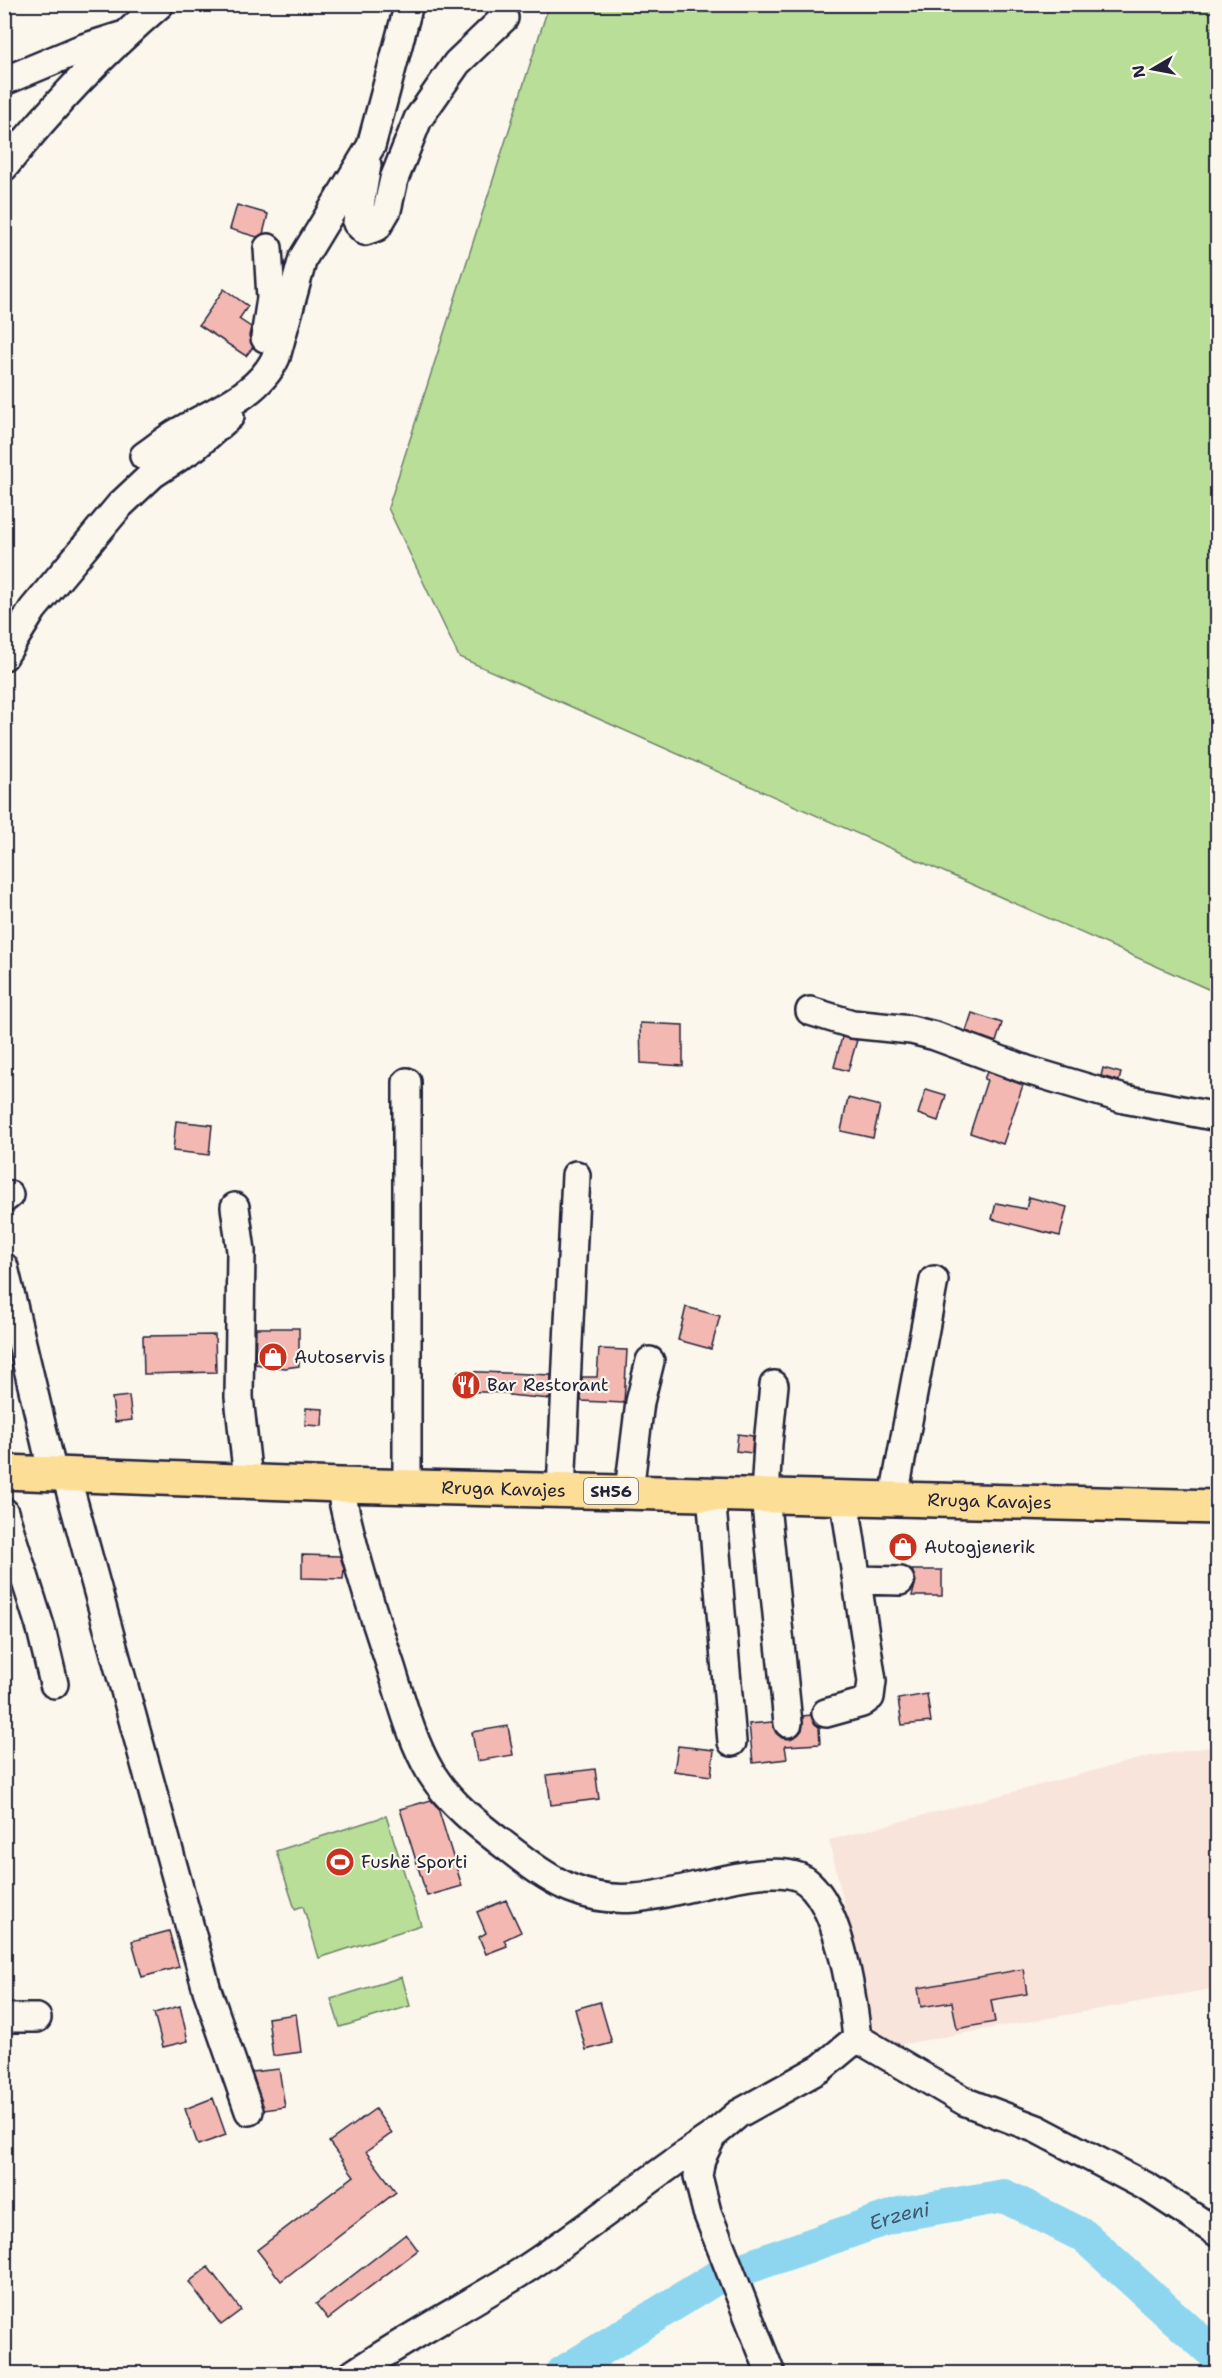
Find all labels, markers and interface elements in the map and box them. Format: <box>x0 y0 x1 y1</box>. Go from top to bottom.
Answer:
north arrow <box>1123 39 1183 99</box>
text: N <box>1127 63 1150 80</box>
shop icon: Autoservis <box>257 1341 289 1373</box>
place label: Autoservis <box>294 1345 385 1369</box>
restaurant icon: Bar Restorant <box>450 1369 482 1401</box>
place label: Bar Restorant <box>487 1373 609 1397</box>
street label: Rruga Kavajes <box>441 1476 566 1503</box>
road number: SH56 <box>584 1478 638 1504</box>
street label: Rruga Kavajes <box>927 1488 1052 1515</box>
shop icon: Autogjenerik <box>887 1531 919 1563</box>
place label: Autogjenerik <box>924 1535 1035 1559</box>
sports icon: Fushë Sporti <box>324 1846 356 1878</box>
place label: Fushë Sporti <box>361 1850 468 1874</box>
water label: Erzeni <box>865 2196 932 2237</box>

